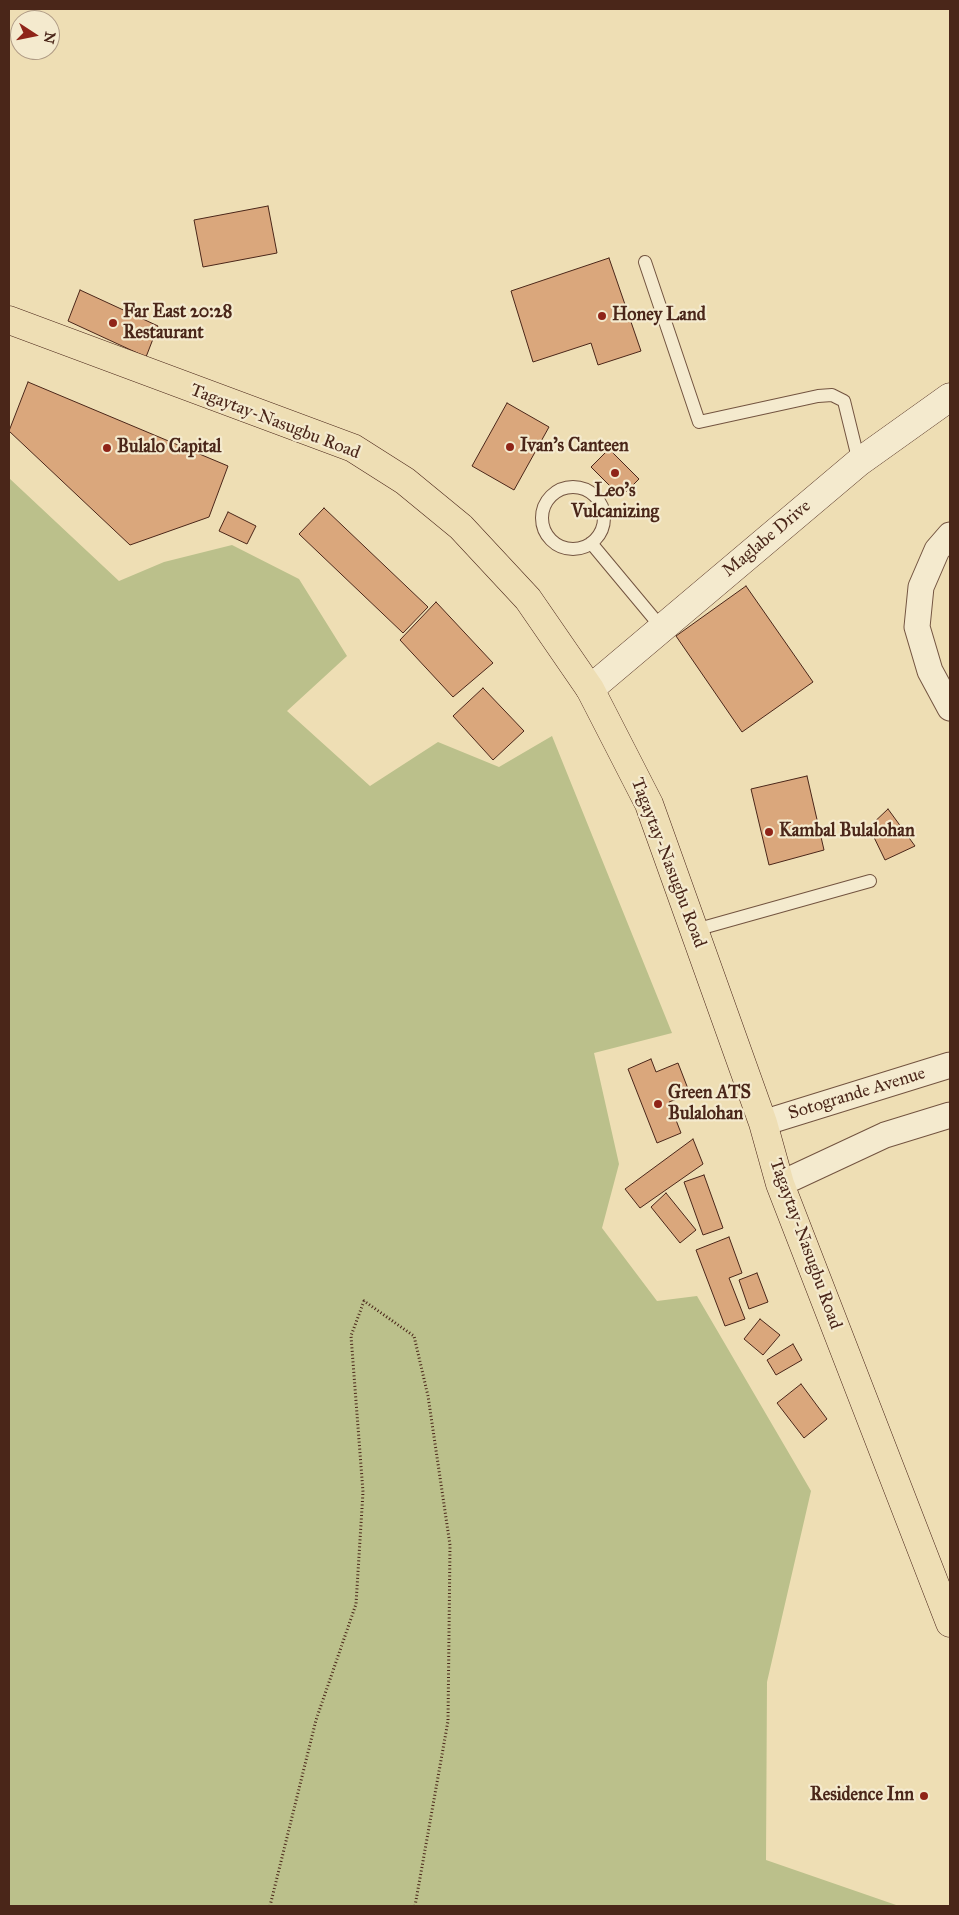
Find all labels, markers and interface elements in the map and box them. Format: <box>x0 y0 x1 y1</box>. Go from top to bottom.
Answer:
north arrow <box>10 10 60 60</box>
text: N <box>40 30 59 45</box>
place label: Far East 20:28 Restaurant <box>123 302 232 344</box>
place label: Honey Land <box>612 305 706 327</box>
marker: Honey Land <box>596 310 608 322</box>
marker: Far East 20:28 Restaurant <box>107 317 119 329</box>
street label: Tagaytay-Nasugbu Road <box>187 380 363 464</box>
place label: Ivan's Canteen <box>520 436 629 458</box>
place label: Bulalo Capital <box>117 437 221 459</box>
marker: Ivan's Canteen <box>504 441 516 453</box>
marker: Bulalo Capital <box>101 442 113 454</box>
marker: Leo's Vulcanizing <box>609 467 621 479</box>
place label: Leo's Vulcanizing <box>571 481 659 524</box>
street label: Maglabe Drive <box>718 496 816 582</box>
street label: Tagaytay-Nasugbu Road <box>626 775 710 951</box>
place label: Kambal Bulalohan <box>779 821 915 843</box>
marker: Kambal Bulalohan <box>763 826 775 838</box>
street label: Sotogrande Avenue <box>786 1063 928 1125</box>
place label: Green ATS Bulalohan <box>668 1083 751 1126</box>
marker: Green ATS Bulalohan <box>652 1098 664 1110</box>
street label: Tagaytay-Nasugbu Road <box>764 1156 846 1332</box>
place label: Residence Inn <box>810 1785 914 1807</box>
marker: Residence Inn <box>918 1790 930 1802</box>

